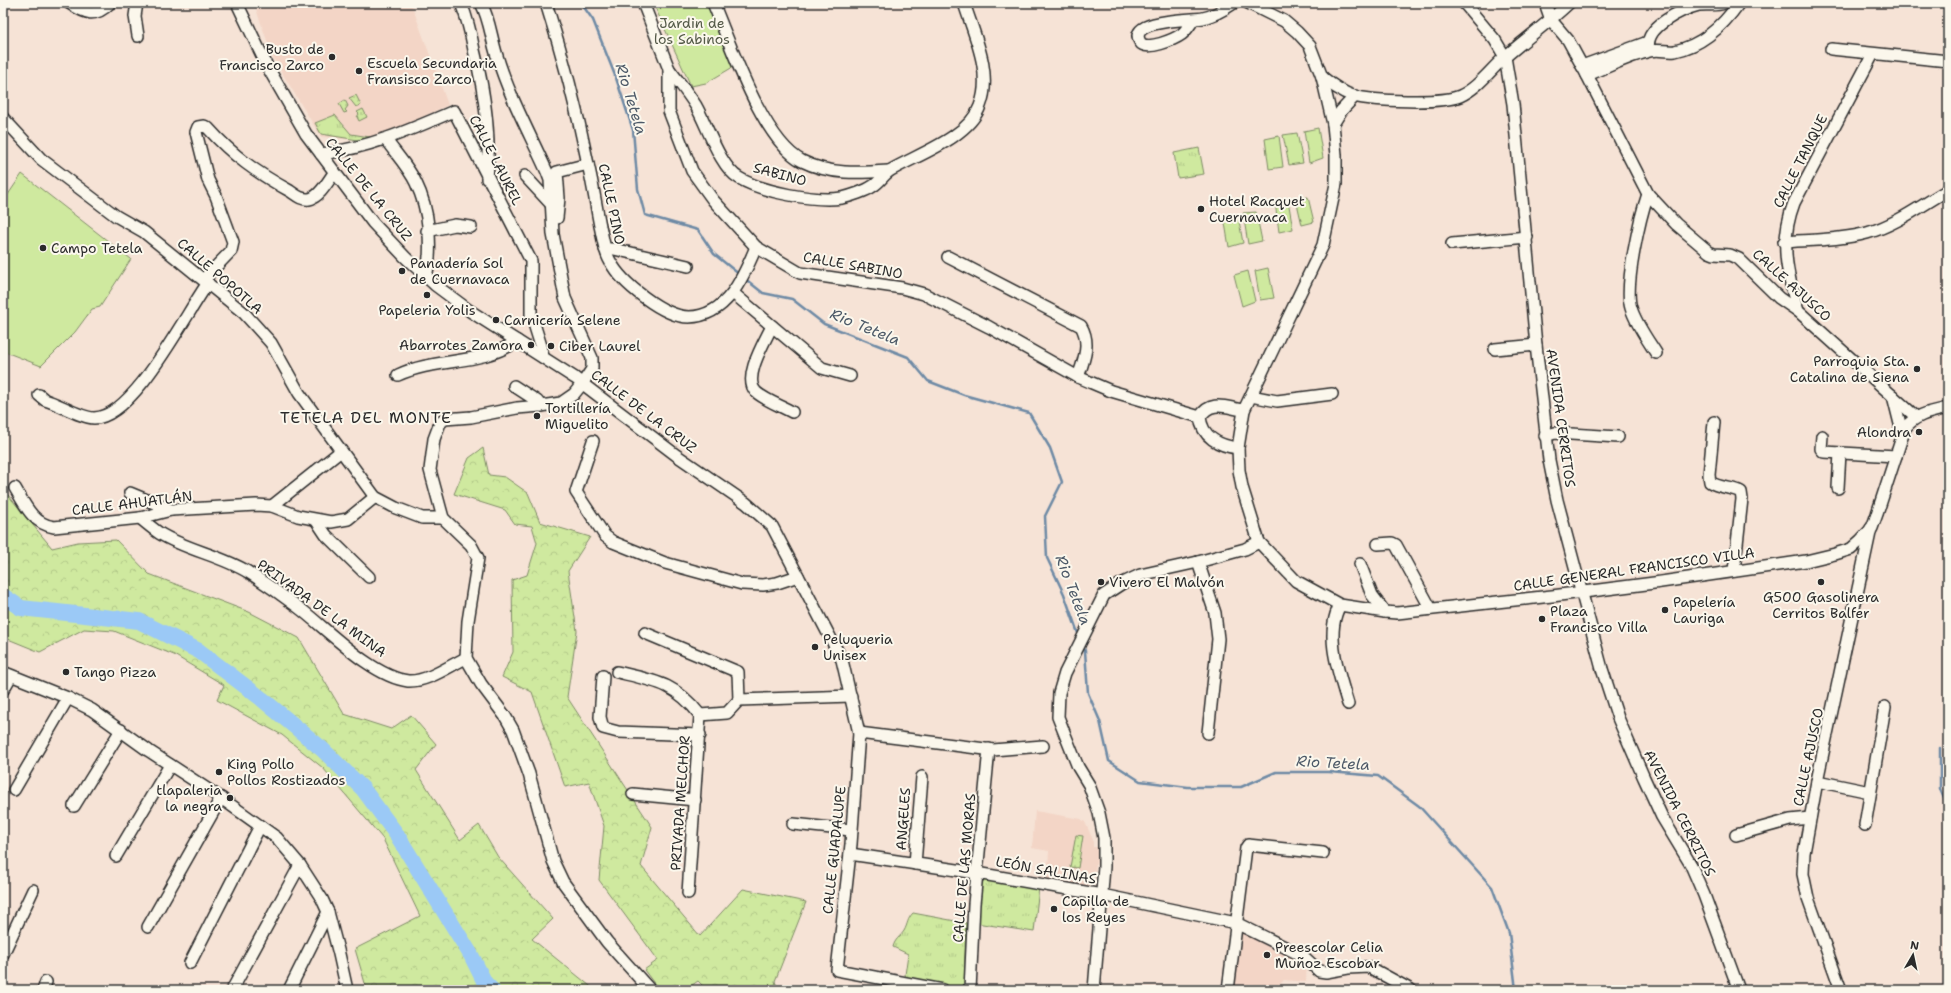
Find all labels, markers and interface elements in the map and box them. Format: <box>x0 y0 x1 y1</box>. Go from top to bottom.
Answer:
park label: Jardin de los Sabinos <box>654 14 730 48</box>
place label: Busto de Francisco Zarco <box>219 40 324 74</box>
marker: Busto de Francisco Zarco <box>327 52 337 62</box>
place label: Escuela Secundaria Fransisco Zarco <box>367 54 497 88</box>
water label: Rio Tetela <box>611 61 651 137</box>
marker: Escuela Secundaria Fransisco Zarco <box>354 66 364 76</box>
street label: CALLE TANQUE <box>1769 111 1831 211</box>
street label: CALLE LAUREL <box>466 112 527 208</box>
street label: CALLE DE LA CRUZ <box>322 134 416 245</box>
street label: SABINO <box>751 158 809 190</box>
street label: CALLE PINO <box>595 162 629 246</box>
place label: Hotel Racquet Cuernavaca <box>1209 192 1305 226</box>
marker: Hotel Racquet Cuernavaca <box>1196 204 1206 214</box>
street label: CALLE POPOTLA <box>174 234 266 318</box>
place label: Campo Tetela <box>51 239 143 257</box>
marker: Campo Tetela <box>38 243 48 253</box>
street label: CALLE AJUSCO <box>1749 245 1835 325</box>
street label: CALLE SABINO <box>802 247 904 283</box>
place label: Panadería Sol de Cuernavaca <box>410 254 510 288</box>
marker: Panadería Sol de Cuernavaca <box>397 266 407 276</box>
marker: Papeleria Yolis <box>422 290 432 300</box>
place label: Papeleria Yolis <box>378 301 476 319</box>
water label: Rio Tetela <box>827 304 903 350</box>
place label: Carnicería Selene <box>504 311 621 329</box>
marker: Carnicería Selene <box>491 315 501 325</box>
place label: Abarrotes Zamora <box>399 336 523 354</box>
place label: Ciber Laurel <box>559 337 641 355</box>
marker: Abarrotes Zamora <box>526 340 536 350</box>
marker: Ciber Laurel <box>546 341 556 351</box>
street label: AVENIDA CERRITOS <box>1542 348 1580 489</box>
place label: Parroquia Sta. Catalina de Siena <box>1790 352 1909 386</box>
marker: Parroquia Sta. Catalina de Siena <box>1912 364 1922 374</box>
street label: CALLE DE LA CRUZ <box>588 365 701 457</box>
place label: Tortillería Miguelito <box>545 399 611 433</box>
district label: TETELA DEL MONTE <box>280 407 452 428</box>
marker: Tortillería Miguelito <box>532 411 542 421</box>
place label: Alondra <box>1857 423 1911 441</box>
marker: Alondra <box>1914 427 1924 437</box>
street label: CALLE AHUATLÁN <box>71 487 193 519</box>
street label: CALLE GENERAL FRANCISCO VILLA <box>1512 543 1756 595</box>
water label: Rio Tetela <box>1050 552 1096 628</box>
street label: PRIVADA DE LA MINA <box>254 555 390 661</box>
place label: Vivero El Malvón <box>1109 573 1225 591</box>
marker: Vivero El Malvón <box>1096 577 1106 587</box>
marker: G500 Gasolinera Cerritos Balfer <box>1816 577 1826 587</box>
place label: G500 Gasolinera Cerritos Balfer <box>1763 588 1879 622</box>
place label: Papelería Lauriga <box>1673 593 1735 627</box>
place label: Plaza Francisco Villa <box>1550 602 1648 636</box>
marker: Papelería Lauriga <box>1660 605 1670 615</box>
marker: Plaza Francisco Villa <box>1537 614 1547 624</box>
place label: Peluqueria Unisex <box>823 630 893 664</box>
marker: Peluqueria Unisex <box>810 642 820 652</box>
place label: Tango Pizza <box>74 663 156 681</box>
marker: Tango Pizza <box>61 667 71 677</box>
street label: CALLE AJUSCO <box>1789 706 1827 808</box>
street label: PRIVADA MELCHOR <box>666 734 694 871</box>
street label: AVENIDA CERRITOS <box>1640 747 1720 880</box>
water label: Rio Tetela <box>1296 751 1370 775</box>
place label: King Pollo Pollos Rostizados <box>227 755 346 789</box>
marker: King Pollo Pollos Rostizados <box>214 767 224 777</box>
place label: tlapaleria la negra <box>156 781 222 815</box>
street label: CALLE GUADALUPE <box>818 785 850 915</box>
street label: ANGELES <box>892 787 914 851</box>
street label: CALLE DE LAS MORAS <box>949 792 980 943</box>
marker: tlapaleria la negra <box>225 793 235 803</box>
street label: LEÓN SALINAS <box>994 852 1098 888</box>
place label: Capilla de los Reyes <box>1062 892 1129 926</box>
marker: Capilla de los Reyes <box>1049 904 1059 914</box>
north arrow <box>1893 935 1933 975</box>
place label: Preescolar Celia Muñoz Escobar <box>1275 938 1383 972</box>
text: N <box>1909 938 1920 954</box>
marker: Preescolar Celia Muñoz Escobar <box>1262 950 1272 960</box>

